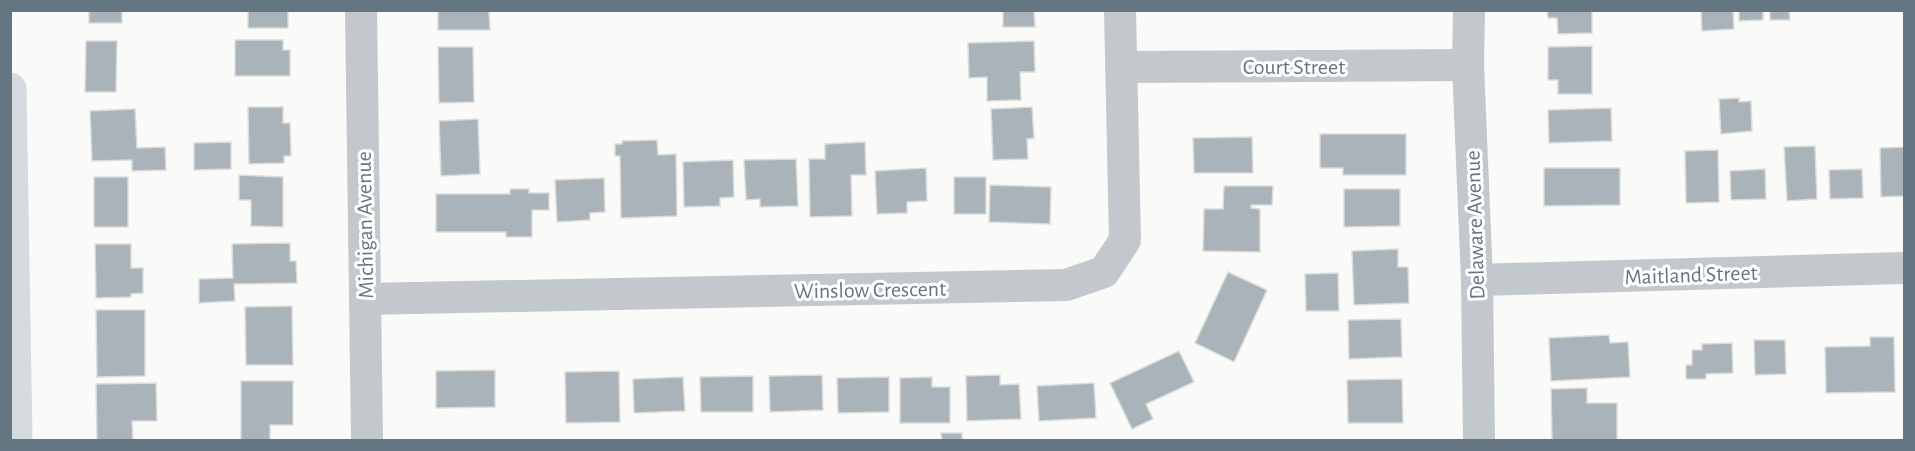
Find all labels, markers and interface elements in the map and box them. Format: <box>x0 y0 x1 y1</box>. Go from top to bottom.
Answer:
street label: Court Street <box>1243 56 1345 78</box>
street label: Delaware Avenue <box>1461 150 1489 300</box>
street label: Michigan Avenue <box>353 151 377 299</box>
street label: Maitland Street <box>1624 262 1758 288</box>
street label: Winslow Crescent <box>794 278 946 302</box>

